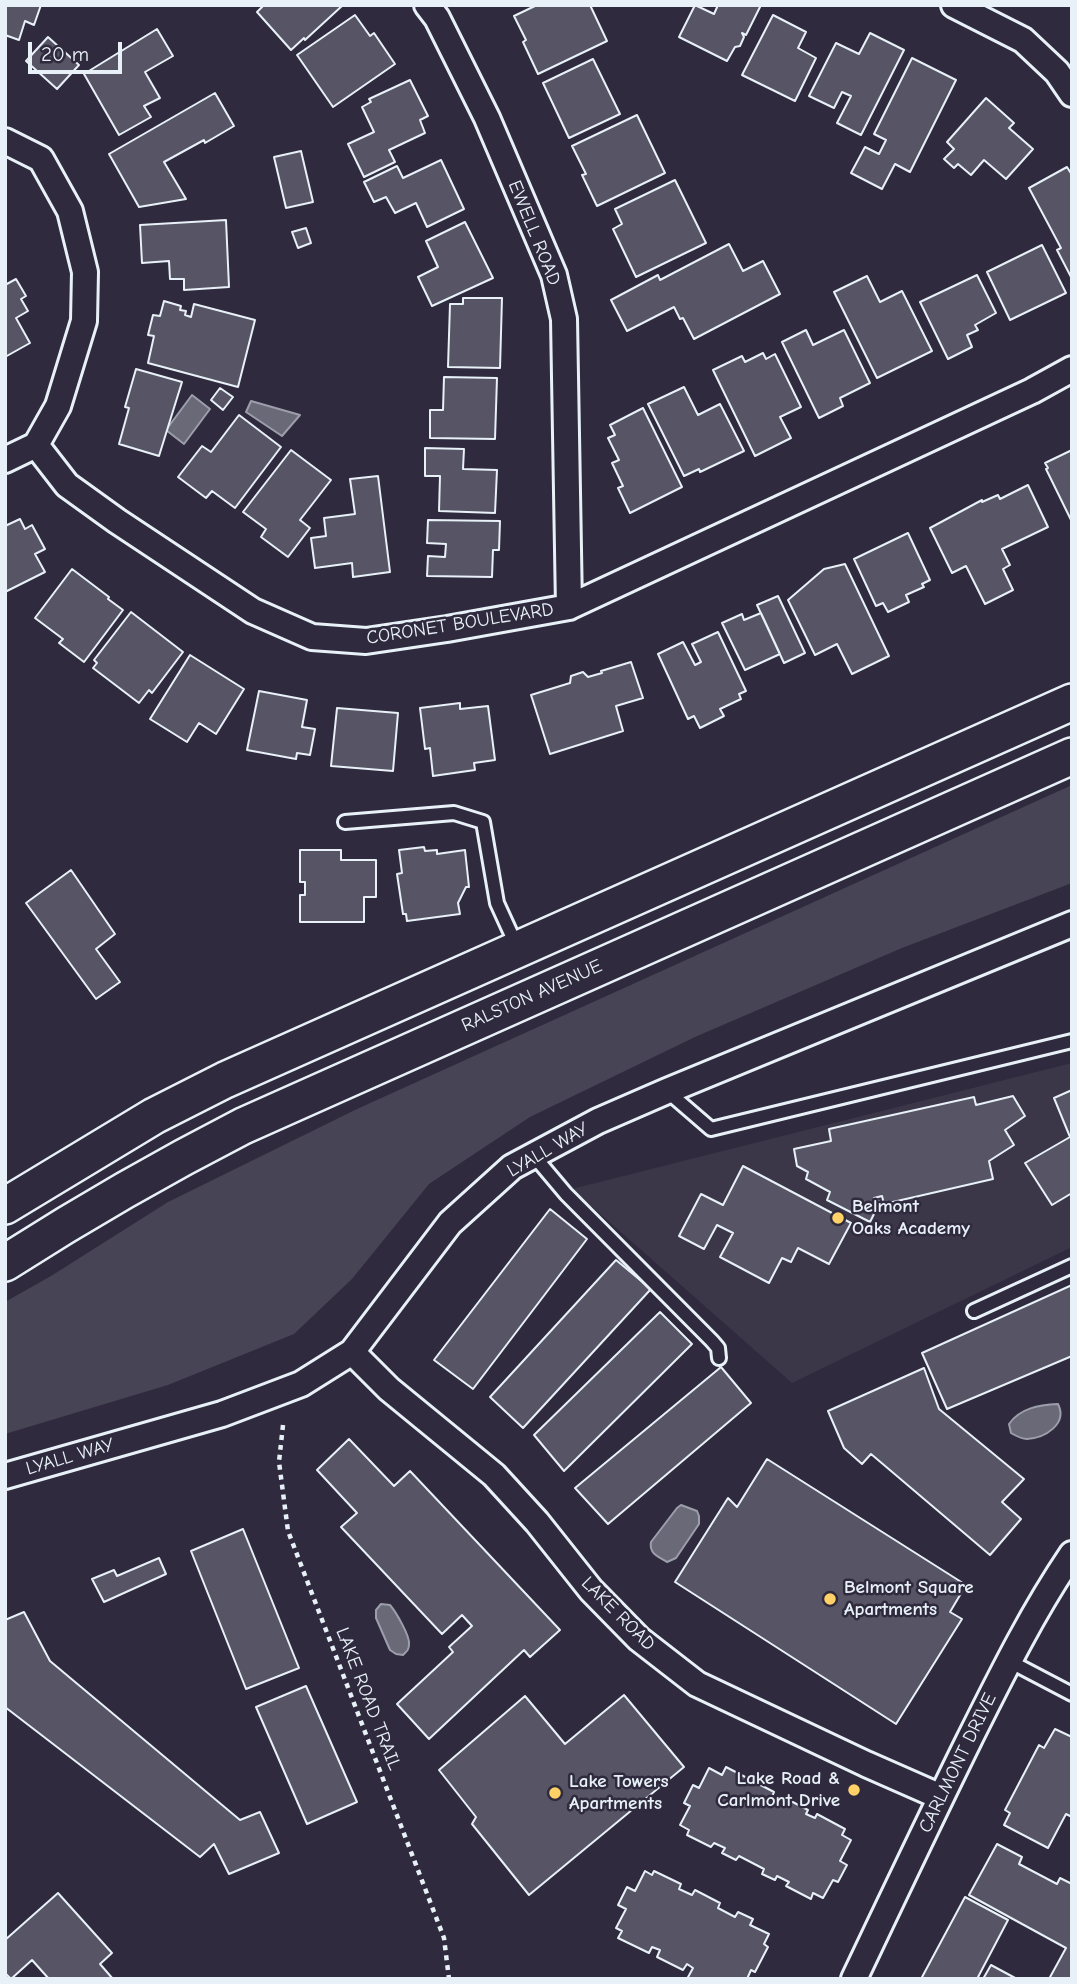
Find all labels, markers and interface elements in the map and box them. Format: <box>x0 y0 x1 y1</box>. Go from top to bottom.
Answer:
scale bar <box>32 28 126 72</box>
text: 20 m <box>41 42 89 66</box>
street label: EWELL ROAD <box>503 177 565 289</box>
street label: CORONET BOULEVARD <box>365 598 555 650</box>
street label: RALSTON AVENUE <box>458 955 606 1037</box>
street label: LYALL WAY <box>503 1117 593 1183</box>
place label: Belmont Oaks Academy <box>852 1196 970 1240</box>
marker: Belmont Oaks Academy <box>830 1210 846 1226</box>
street label: LYALL WAY <box>23 1434 117 1480</box>
street label: LAKE ROAD <box>576 1572 660 1656</box>
place label: Belmont Square Apartments <box>844 1577 974 1621</box>
marker: Belmont Square Apartments <box>822 1591 838 1607</box>
street label: LAKE ROAD TRAIL <box>330 1624 406 1774</box>
street label: CARLMONT DRIVE <box>914 1689 1002 1837</box>
place label: Lake Road & Carlmont Drive <box>717 1768 840 1812</box>
place label: Lake Towers Apartments <box>569 1771 669 1815</box>
marker: Lake Road & Carlmont Drive <box>846 1782 862 1798</box>
marker: Lake Towers Apartments <box>547 1785 563 1801</box>

